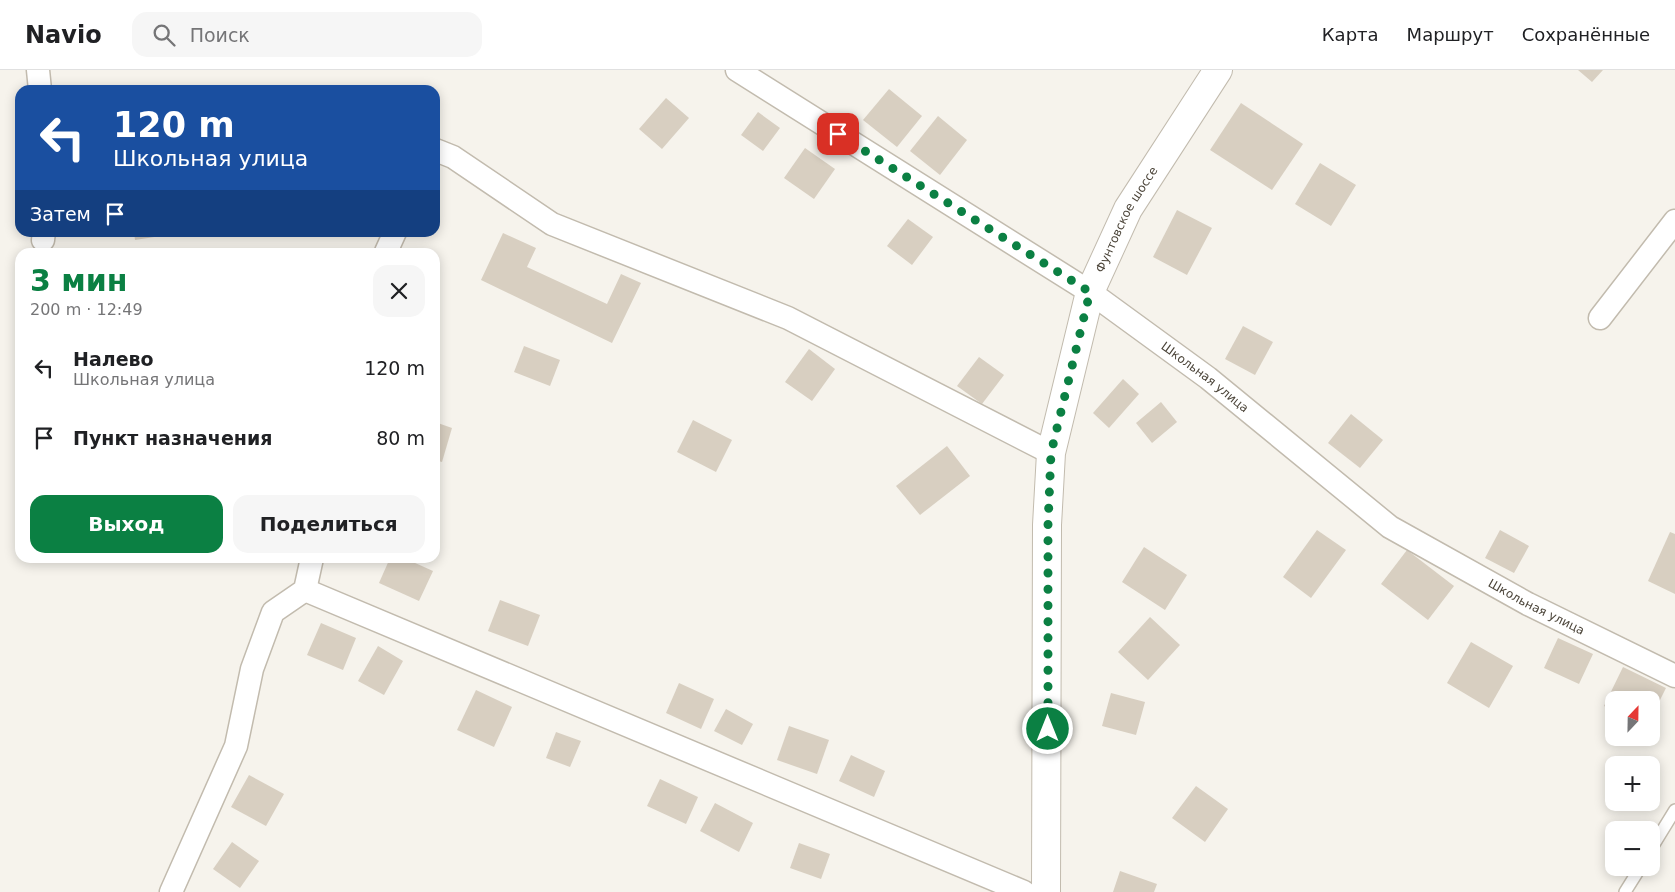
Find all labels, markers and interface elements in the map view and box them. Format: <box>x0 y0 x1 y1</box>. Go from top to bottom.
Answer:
search box <box>132 12 482 57</box>
text: Navio <box>25 21 102 49</box>
icon: search <box>150 21 178 49</box>
text: Поиск <box>190 24 250 46</box>
text: Карта <box>1322 24 1379 45</box>
text: Маршрут <box>1407 24 1494 45</box>
text: Сохранённые <box>1522 24 1650 45</box>
icon: left <box>30 105 95 170</box>
text: 120 m <box>113 105 235 145</box>
pin <box>817 113 859 155</box>
icon: arrive <box>824 120 852 148</box>
text: Школьная улица <box>113 146 308 171</box>
street label: Фунтовское шоссе <box>1093 164 1161 275</box>
icon: arrive <box>101 200 129 228</box>
text: Затем <box>30 203 91 225</box>
text: 3 мин <box>30 263 128 298</box>
button: close <box>373 265 425 317</box>
text: 200 m · 12:49 <box>30 300 143 319</box>
street label: Школьная улица <box>1158 339 1251 415</box>
text: Налево <box>73 348 154 370</box>
icon: left <box>30 354 58 382</box>
text: 120 m <box>364 357 425 379</box>
text: Школьная улица <box>73 370 215 389</box>
icon: arrive <box>30 424 58 452</box>
text: Пункт назначения <box>73 427 272 449</box>
text: 80 m <box>376 427 425 449</box>
button: Выход <box>30 495 223 553</box>
button: Поделиться <box>233 495 425 553</box>
street label: Школьная улица <box>1486 576 1587 638</box>
north arrow <box>1605 691 1660 746</box>
map controls <box>1605 691 1660 876</box>
position arrow <box>1021 702 1073 754</box>
button: + <box>1605 756 1660 811</box>
button: − <box>1605 821 1660 876</box>

